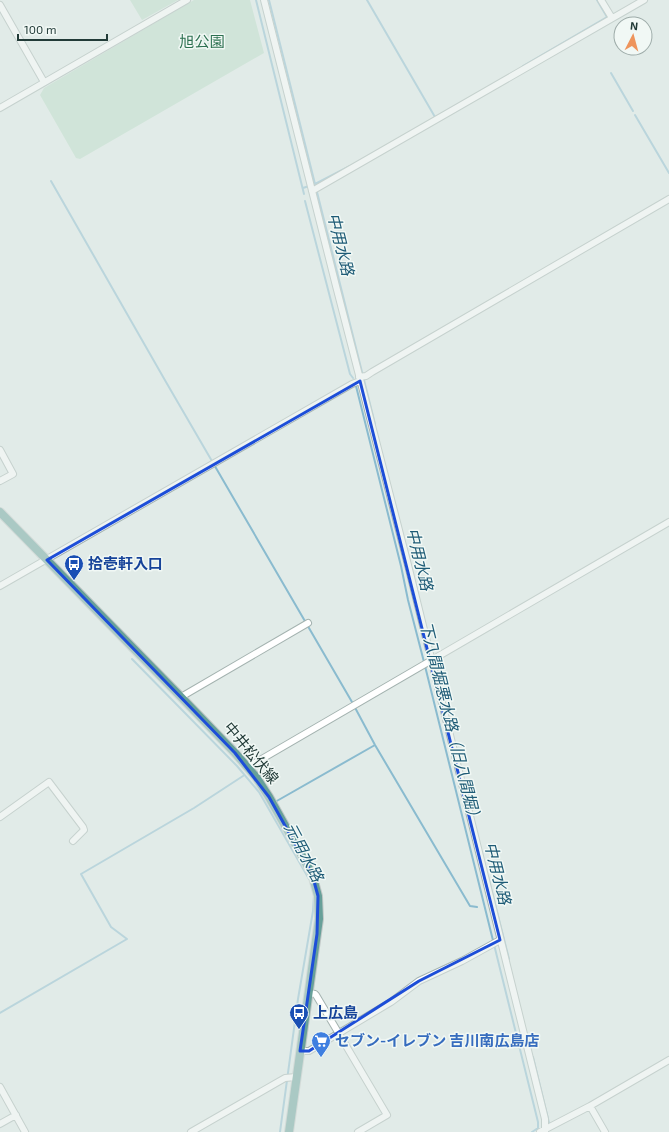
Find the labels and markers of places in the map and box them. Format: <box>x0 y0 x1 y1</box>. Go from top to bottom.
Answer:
bus stop icon: 拾壱軒入口 <box>63 553 85 581</box>
place label: 拾壱軒入口 <box>88 554 163 572</box>
bus stop icon: 上広島 <box>288 1002 310 1030</box>
place label: 上広島 <box>313 1003 358 1021</box>
supermarket icon: セブン-イレブン 吉川南広島店 <box>310 1030 332 1058</box>
place label: セブン-イレブン 吉川南広島店 <box>335 1031 539 1049</box>

